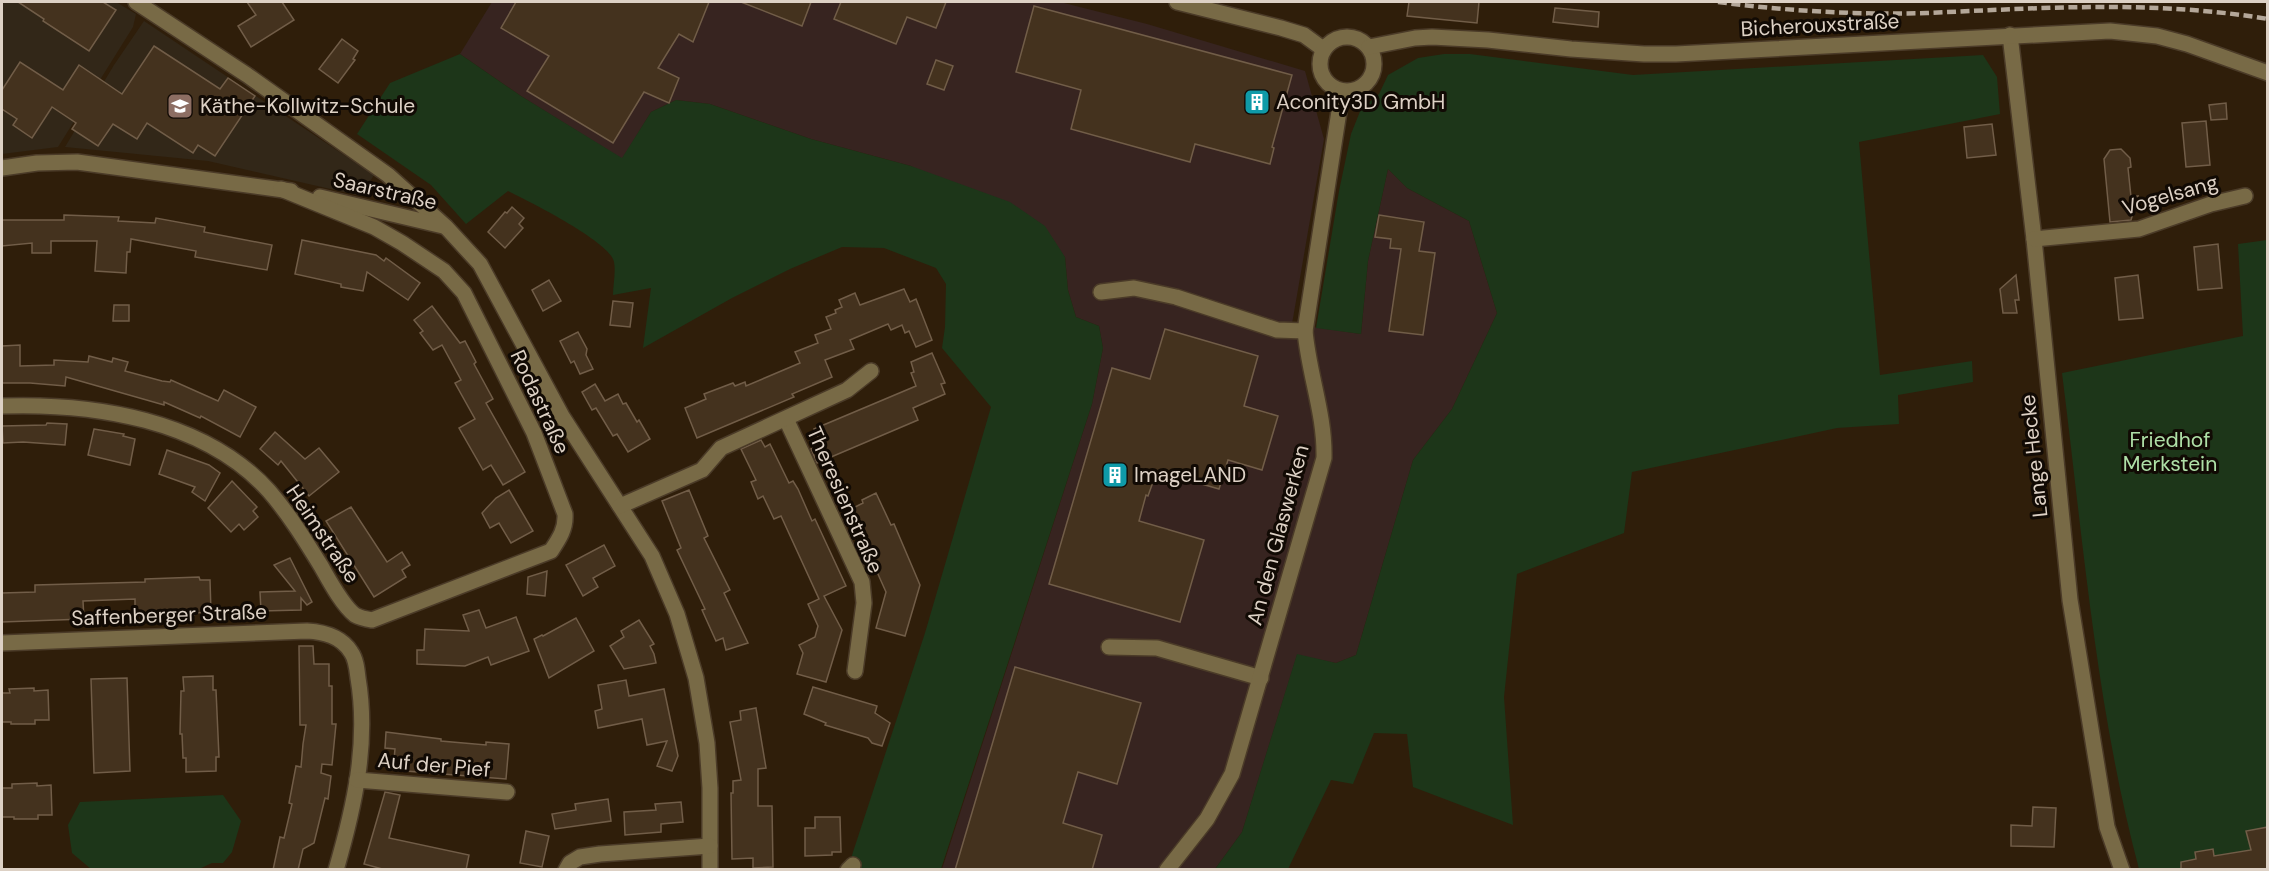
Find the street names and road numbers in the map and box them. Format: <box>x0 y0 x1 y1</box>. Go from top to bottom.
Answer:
street label: Bicherouxstraße <box>1740 7 1900 43</box>
street label: Saarstraße <box>330 165 440 217</box>
street label: Vogelsang <box>2119 168 2221 222</box>
street label: Rodastraße <box>504 345 576 459</box>
street label: Lange Hecke <box>2014 393 2054 519</box>
street label: Theresienstraße <box>800 422 890 578</box>
street label: An den Glaswerken <box>1240 442 1316 628</box>
street label: Heimstraße <box>280 479 366 589</box>
street label: Saffenberger Straße <box>71 598 267 632</box>
street label: Auf der Pief <box>376 746 492 784</box>

